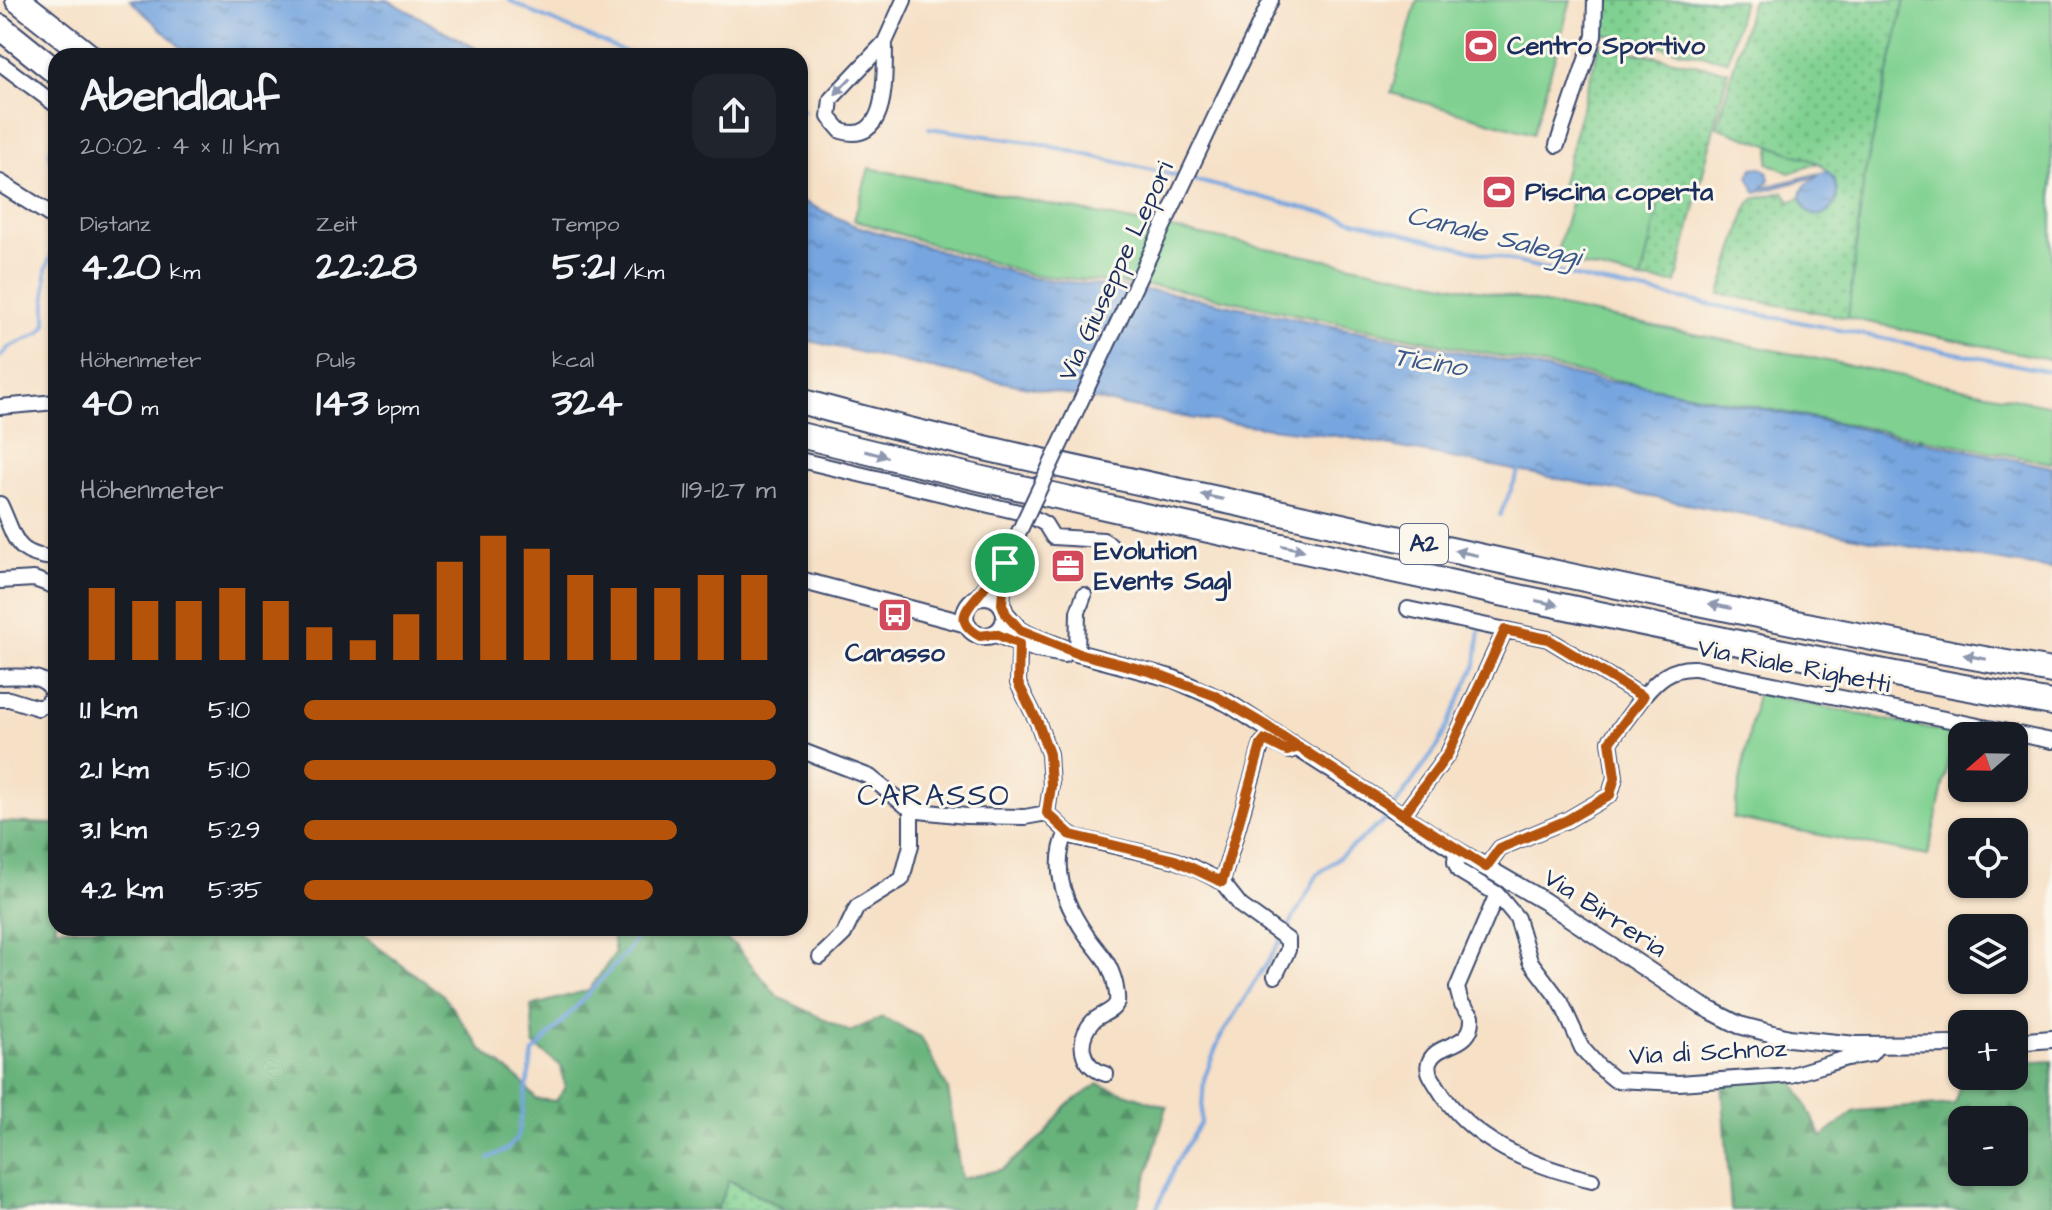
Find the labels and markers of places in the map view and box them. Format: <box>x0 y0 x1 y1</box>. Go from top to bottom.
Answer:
sports icon: Centro Sportivo <box>1462 27 1500 65</box>
place label: Centro Sportivo <box>1507 28 1705 64</box>
sports icon: Piscina coperta <box>1480 173 1518 211</box>
place label: Piscina coperta <box>1525 174 1714 210</box>
pin <box>971 529 1039 597</box>
place label: Evolution Events Sagl <box>1094 533 1231 602</box>
office icon: Evolution Events Sagl <box>1049 547 1087 585</box>
bus stop icon: Carasso <box>876 596 914 634</box>
place label: Carasso <box>845 635 945 671</box>

